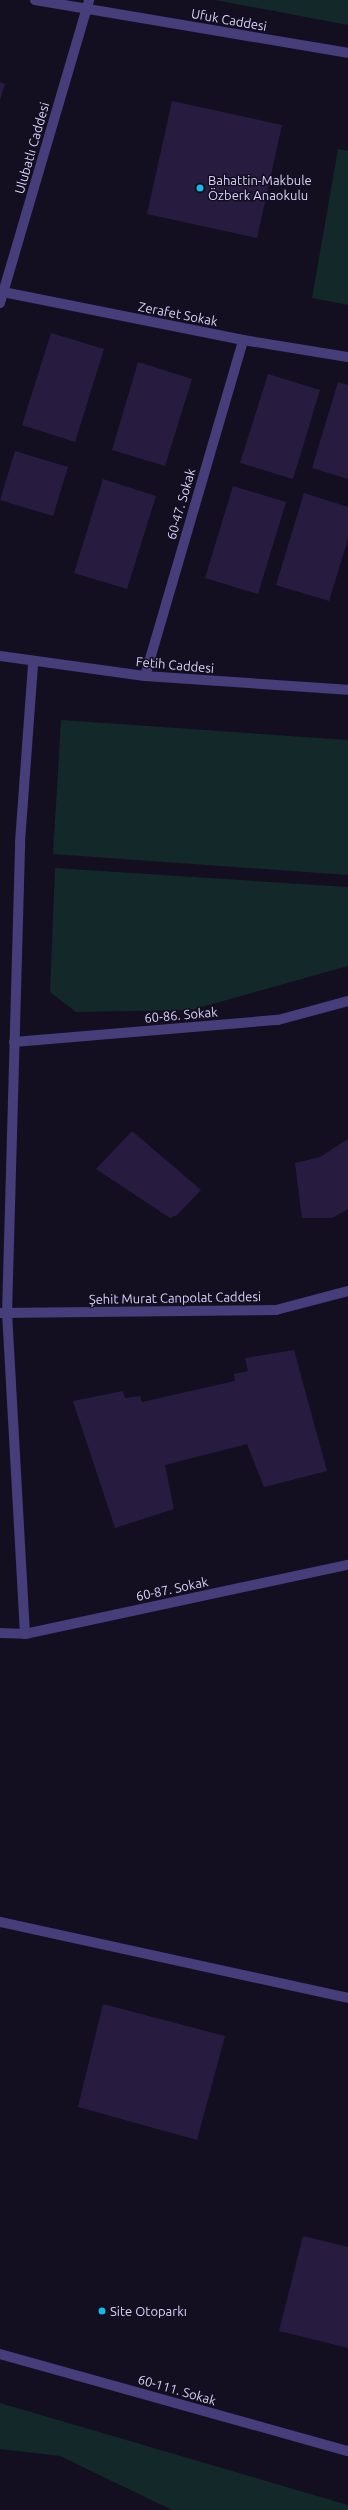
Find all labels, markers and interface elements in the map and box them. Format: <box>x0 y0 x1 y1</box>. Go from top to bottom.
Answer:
street label: Ufuk Caddesi <box>190 6 268 34</box>
street label: Ulubatlı Caddesi <box>11 100 53 196</box>
place label: Bahattin-Makbule Özberk Anaokulu <box>208 173 312 204</box>
marker: Bahattin-Makbule Özberk Anaokulu <box>195 183 205 193</box>
street label: Zerafet Sokak <box>137 299 219 329</box>
street label: 60-47. Sokak <box>163 467 199 541</box>
street label: Fetih Caddesi <box>135 654 215 676</box>
street label: 60-86. Sokak <box>144 1004 218 1026</box>
street label: Şehit Murat Canpolat Caddesi <box>89 1289 261 1307</box>
street label: 60-87. Sokak <box>134 1574 210 1604</box>
place label: Site Otoparkı <box>110 2303 187 2319</box>
marker: Site Otoparkı <box>97 2306 107 2316</box>
street label: 60-111. Sokak <box>136 2371 218 2409</box>

